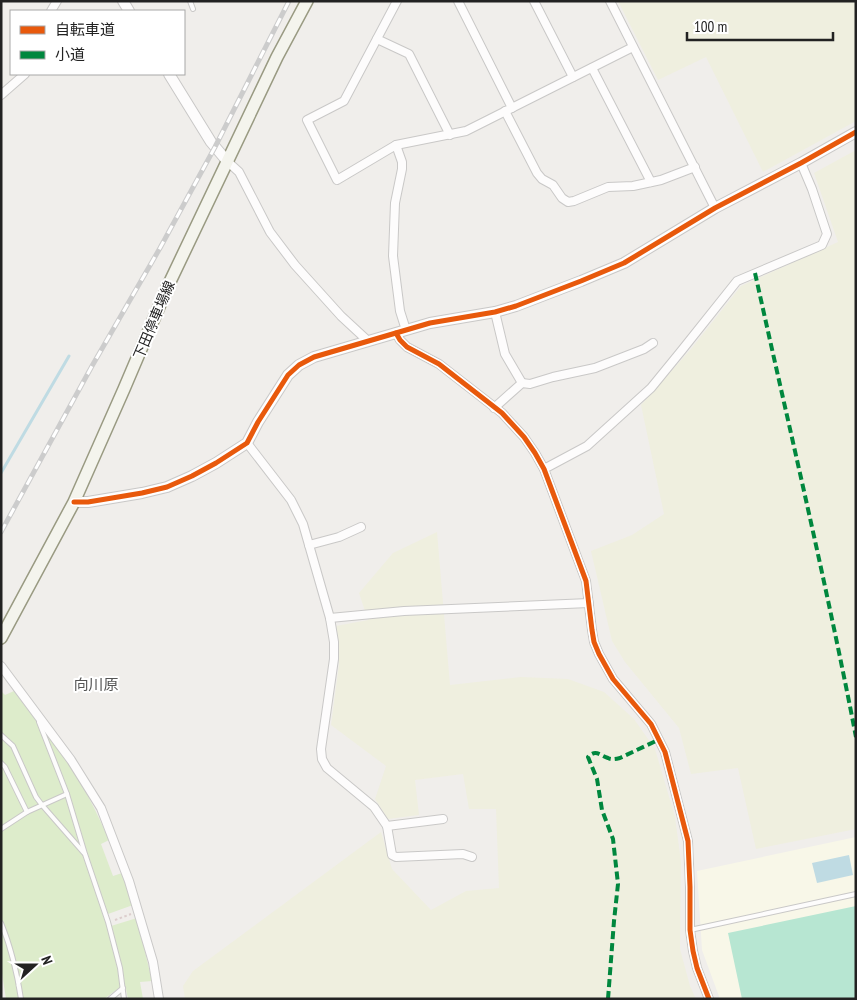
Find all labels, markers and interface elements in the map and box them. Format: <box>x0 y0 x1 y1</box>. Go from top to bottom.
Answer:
legend <box>10 10 185 75</box>
scale bar <box>687 10 833 42</box>
text: 100 m <box>694 17 727 36</box>
text: 自転車道 <box>55 20 115 39</box>
text: 小道 <box>55 45 85 64</box>
street label: 下田停車場線 <box>129 278 179 362</box>
district label: 向川原 <box>73 675 119 694</box>
north arrow <box>10 940 60 990</box>
text: N <box>37 954 57 967</box>

